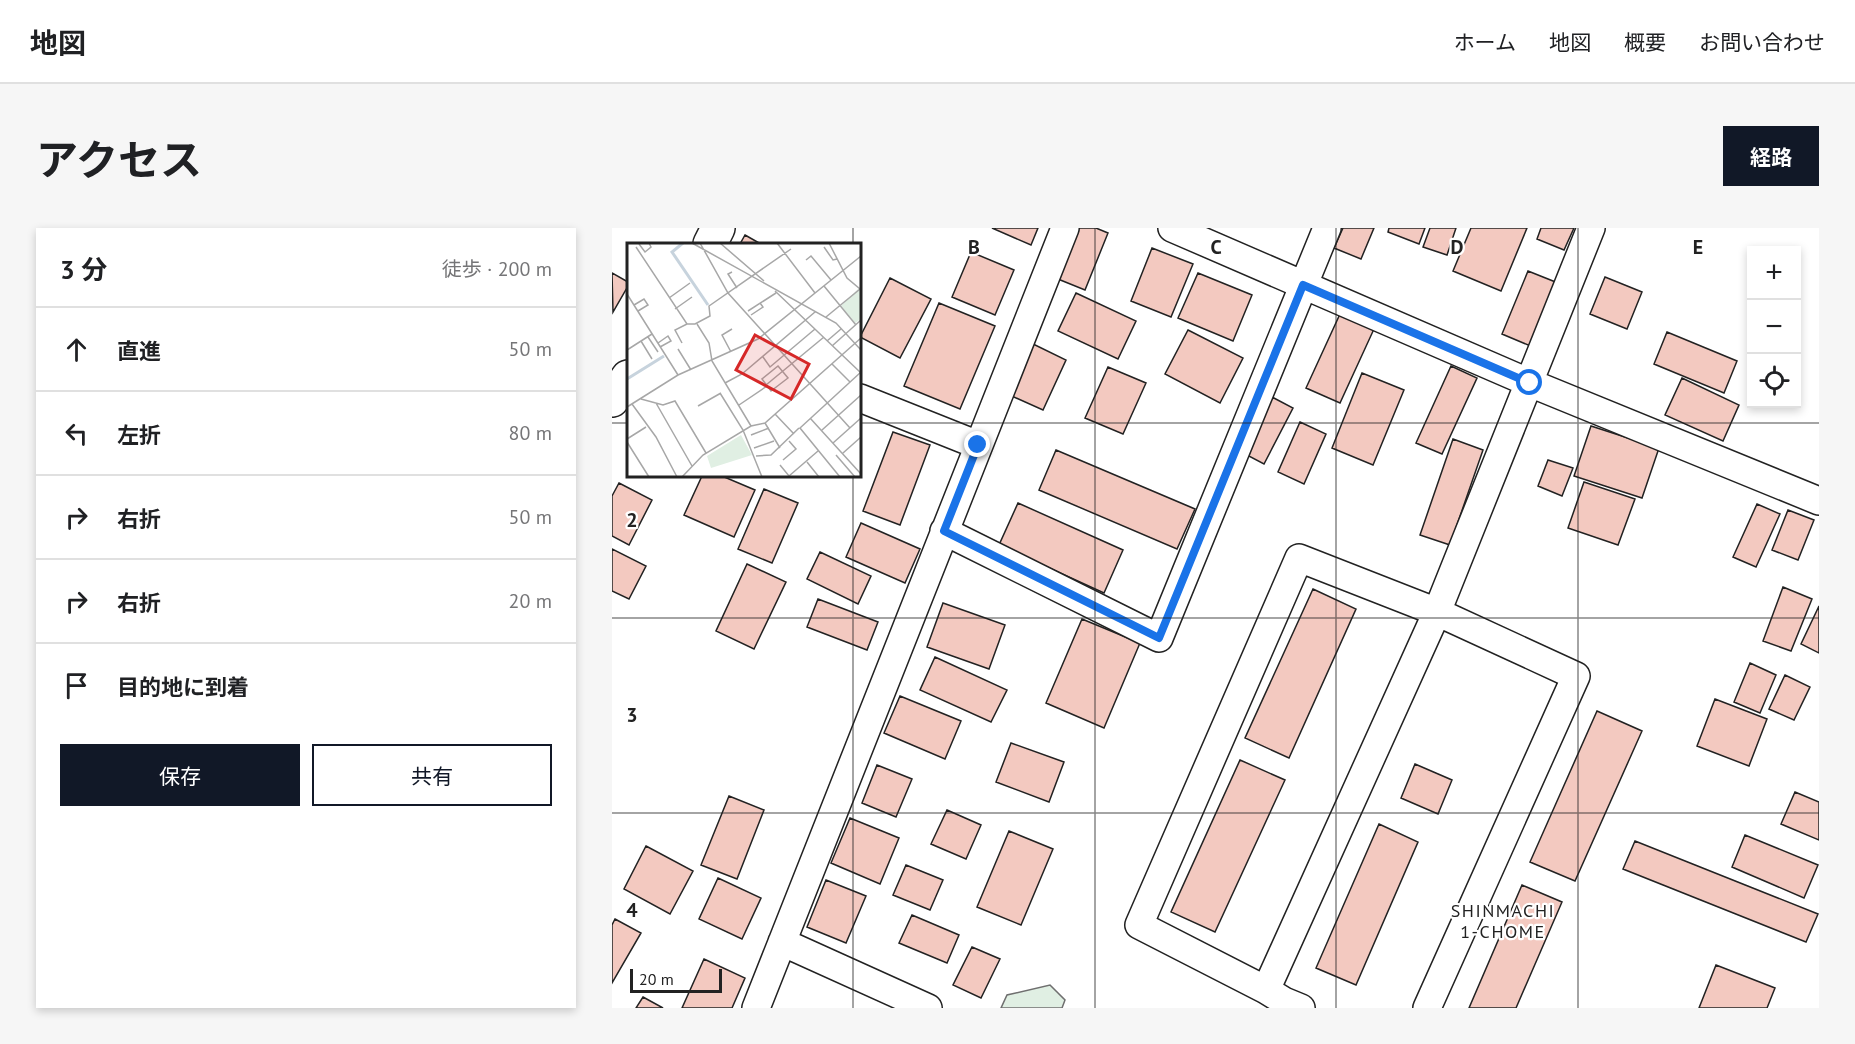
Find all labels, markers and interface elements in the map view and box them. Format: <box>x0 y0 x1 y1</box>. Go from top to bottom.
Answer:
text: 地図 <box>30 24 86 61</box>
text: ホーム <box>1454 29 1516 56</box>
text: 地図 <box>1549 29 1591 56</box>
text: 概要 <box>1624 29 1666 56</box>
text: お問い合わせ <box>1699 29 1825 56</box>
button: 経路 <box>1723 126 1819 186</box>
text: アクセス <box>36 132 202 187</box>
text: B <box>968 234 980 260</box>
text: C <box>1210 234 1222 260</box>
text: D <box>1451 234 1464 260</box>
text: E <box>1693 234 1703 260</box>
inset map <box>627 243 861 477</box>
map controls <box>1747 246 1801 408</box>
button: + <box>1747 246 1801 300</box>
text: 3 分 <box>60 253 107 286</box>
text: 徒歩 · 200 m <box>442 256 552 282</box>
button: − <box>1747 300 1801 354</box>
icon: ahead <box>60 333 93 366</box>
text: 50 m <box>509 336 552 362</box>
text: 直進 <box>117 337 161 365</box>
button: locate <box>1747 354 1801 408</box>
route start <box>1516 369 1542 395</box>
icon: left <box>60 417 93 450</box>
text: 80 m <box>509 420 552 446</box>
text: 左折 <box>117 421 161 449</box>
route end <box>964 431 990 457</box>
icon: right <box>60 501 93 534</box>
text: 50 m <box>509 504 552 530</box>
text: 右折 <box>117 505 161 533</box>
text: 2 <box>626 507 638 533</box>
icon: right <box>60 585 93 618</box>
text: 20 m <box>509 588 552 614</box>
text: 右折 <box>117 589 161 617</box>
icon: arrive <box>60 669 93 702</box>
text: 目的地に到着 <box>117 673 249 701</box>
text: 3 <box>626 702 638 728</box>
button: 保存 <box>60 744 300 806</box>
button: 共有 <box>312 744 552 806</box>
text: 4 <box>626 897 638 923</box>
district label: SHINMACHI 1-CHOME <box>1451 899 1555 943</box>
scale bar <box>630 966 722 994</box>
text: 20 m <box>639 969 674 989</box>

